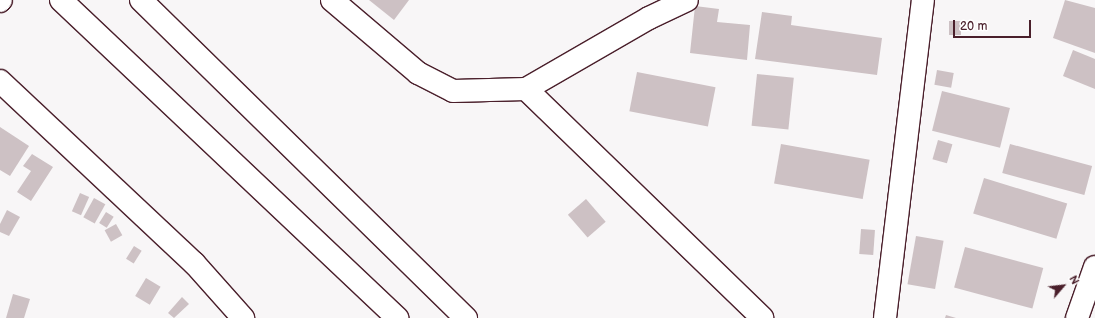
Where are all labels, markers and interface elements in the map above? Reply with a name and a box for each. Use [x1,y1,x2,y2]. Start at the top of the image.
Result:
scale bar [955,12,1033,38]
text: 20 m [960,19,987,34]
north arrow [1043,266,1083,306]
text: N [1066,273,1082,287]

